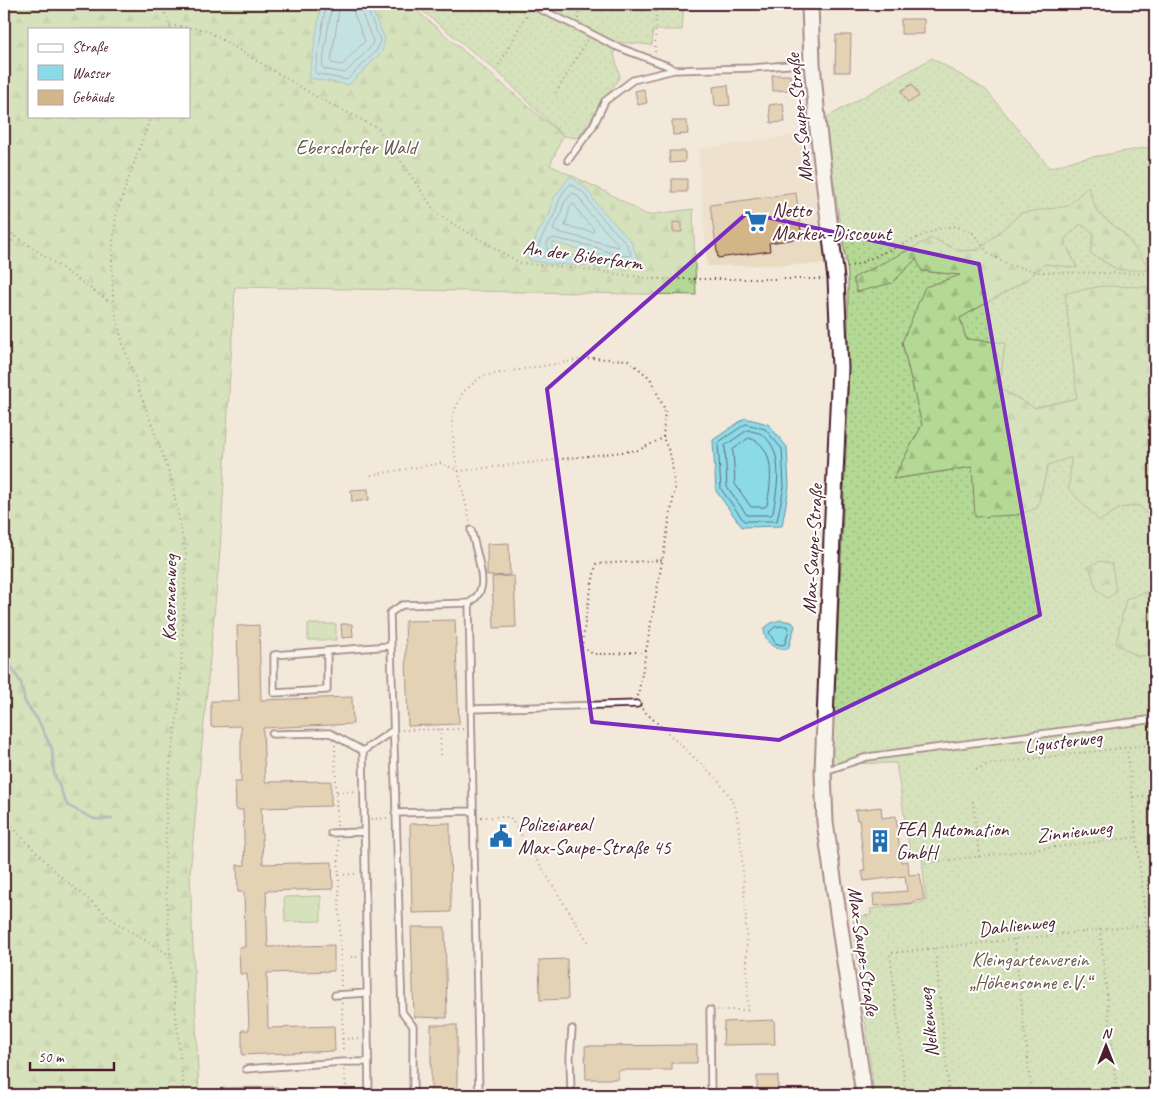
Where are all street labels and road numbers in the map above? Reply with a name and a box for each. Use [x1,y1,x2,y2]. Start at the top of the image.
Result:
street label: Max-Saupe-Straße [780,51,819,184]
street label: An der Biberfarm [521,235,646,277]
street label: Max-Saupe-Straße [797,482,828,615]
street label: Kasernenweg [156,552,183,642]
street label: Ligusterweg [1023,724,1105,759]
street label: Zinnienweg [1035,814,1115,848]
street label: Max-Saupe-Straße [842,885,885,1019]
street label: Dahlienweg [977,909,1057,942]
street label: Nelkenweg [912,985,945,1059]

